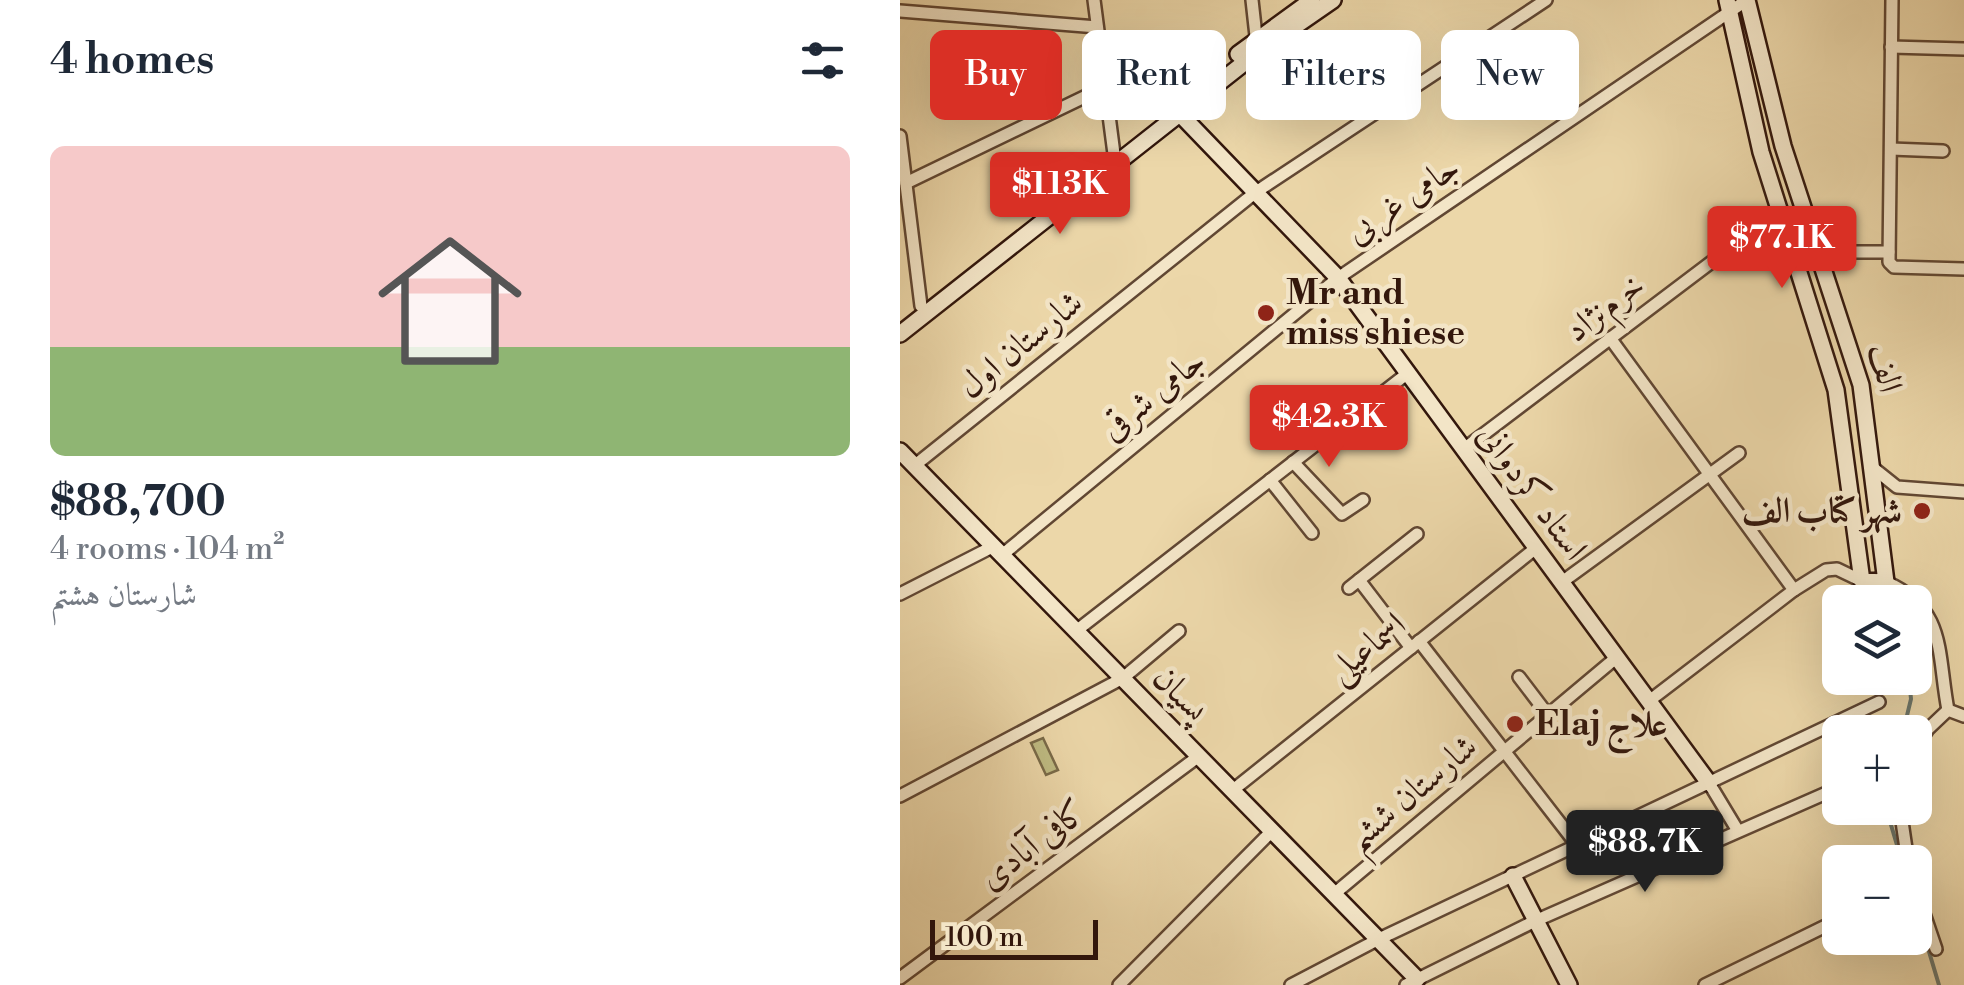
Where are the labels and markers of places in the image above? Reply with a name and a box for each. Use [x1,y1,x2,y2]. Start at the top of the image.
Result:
pin: $113K [990,152,1130,237]
pin: $77.1K [1701,206,1863,291]
place label: Mr and miss shiese [1286,272,1465,355]
marker: Mr and miss shiese [1255,302,1277,324]
pin: $42.3K [1248,385,1410,470]
place label: شهر کتاب الف [1741,490,1902,534]
marker: شهر کتاب الف [1911,500,1933,522]
place label: Elaj علاج [1535,703,1668,755]
marker: Elaj علاج [1504,713,1526,735]
pin: $88.7K [1564,810,1726,895]

